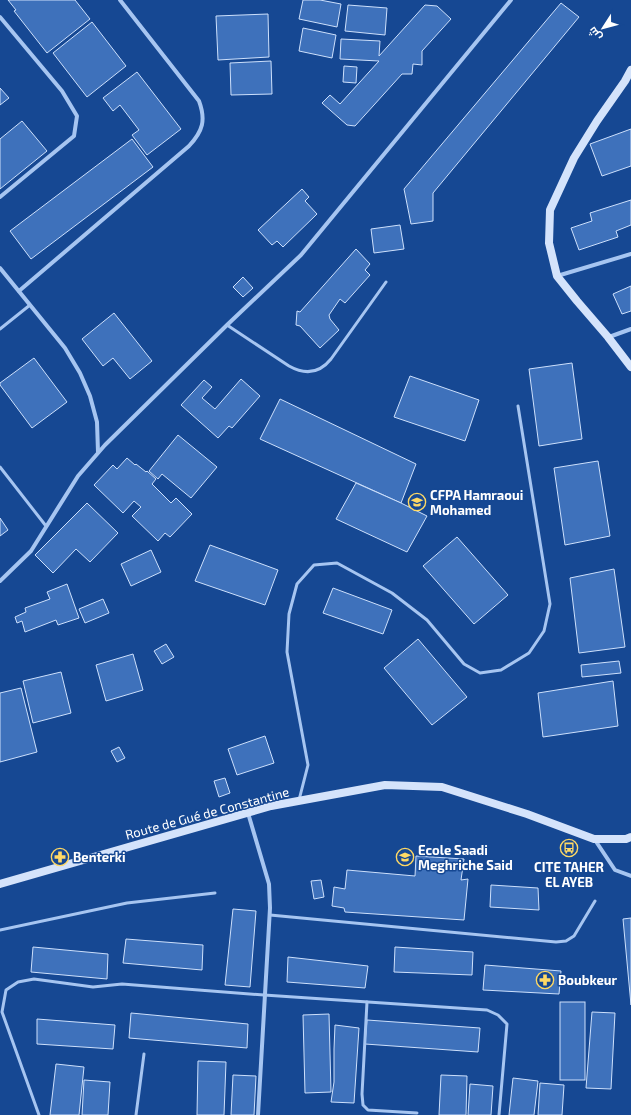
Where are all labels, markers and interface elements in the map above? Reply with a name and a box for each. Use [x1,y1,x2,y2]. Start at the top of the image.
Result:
north arrow [583,8,623,48]
text: ش [585,24,605,44]
place label: CFPA Hamraoui Mohamed [430,487,523,518]
school or university icon: CFPA Hamraoui Mohamed [407,492,427,512]
street label: Route de Gué de Constantine [123,783,291,843]
bus stop icon: CITE TAHER EL AYEB [559,838,579,858]
place label: Ecole Saadi Meghriche Said [418,842,513,873]
pharmacy icon: Benterki [50,847,70,867]
school or university icon: Ecole Saadi Meghriche Said [395,847,415,867]
place label: Benterki [73,849,126,865]
place label: CITE TAHER EL AYEB [534,859,604,890]
pharmacy icon: Boubkeur [535,970,555,990]
place label: Boubkeur [558,972,617,988]

